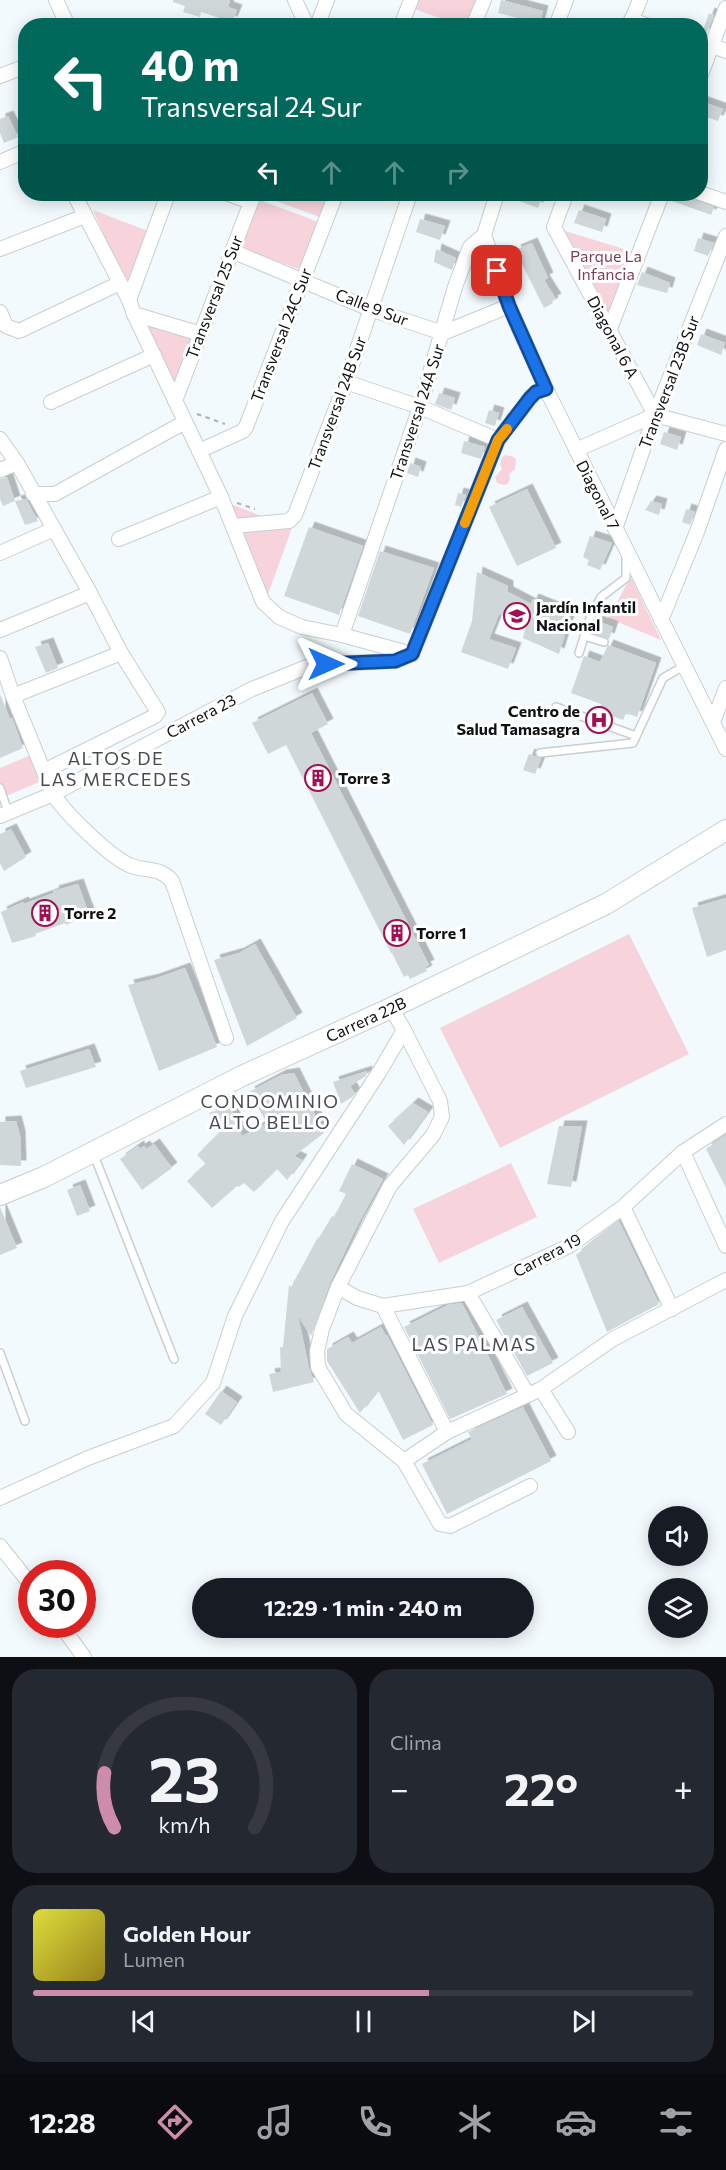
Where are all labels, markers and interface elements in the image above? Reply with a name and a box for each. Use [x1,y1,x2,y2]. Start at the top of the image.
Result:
text: 40 m [141,38,239,90]
icon: left [42,42,120,120]
text: Transversal 24 Sur [141,90,362,123]
icon: left [252,156,285,189]
icon: ahead [315,156,348,189]
icon: ahead [378,156,411,189]
icon: right [441,156,474,189]
street label: Transversal 25 Sur [181,232,246,361]
pin [471,245,522,296]
park label: Parque La Infancia [570,246,642,283]
icon: arrive [480,254,513,287]
street label: Transversal 24C Sur [246,265,315,405]
street label: Calle 9 Sur [333,284,412,329]
street label: Diagonal 6 A [584,292,643,381]
street label: Transversal 23B Sur [634,312,703,451]
street label: Transversal 24B Sur [303,333,370,473]
street label: Transversal 24A Sur [386,341,448,482]
street label: Diagonal 7 [573,457,624,533]
place label: Jardín Infantil Nacional [536,597,636,634]
school or university icon: Jardín Infantil Nacional [502,601,532,631]
position arrow [294,632,358,696]
street label: Carrera 23 [163,689,239,742]
place label: Centro de Salud Tamasagra [456,701,580,738]
hospital icon: Centro de Salud Tamasagra [584,705,614,735]
district label: ALTOS DE LAS MERCEDES [40,747,192,790]
building icon: Torre 3 [303,763,333,793]
place label: Torre 3 [338,768,391,787]
building icon: Torre 2 [30,898,60,928]
place label: Torre 2 [64,903,116,922]
building icon: Torre 1 [382,918,412,948]
place label: Torre 1 [416,923,466,942]
street label: Carrera 22B [323,992,409,1046]
district label: CONDOMINIO ALTO BELLO [201,1090,339,1133]
street label: Carrera 19 [509,1229,584,1280]
district label: LAS PALMAS [411,1333,537,1355]
map controls [648,1506,708,1638]
button: sound [648,1506,708,1566]
speed limit sign: 30 [18,1560,96,1638]
button: layers [648,1578,708,1638]
text: 12:29 · 1 min · 240 m [264,1594,462,1621]
text: Clima [390,1730,442,1754]
text: 23 [149,1739,220,1815]
text: 22° [504,1760,578,1815]
text: − [390,1767,409,1808]
text: + [674,1767,693,1808]
text: km/h [158,1811,211,1837]
text: Golden Hour [123,1920,251,1947]
text: Lumen [123,1947,185,1971]
icon: previous [127,2005,160,2038]
icon: pause [347,2005,380,2038]
icon: next [567,2005,600,2038]
icon: directions [154,2101,196,2143]
icon: music [254,2101,296,2143]
icon: phone [354,2101,396,2143]
icon: climate [454,2101,496,2143]
icon: car [555,2101,597,2143]
icon: filters [655,2101,697,2143]
text: 12:28 [29,2106,96,2139]

